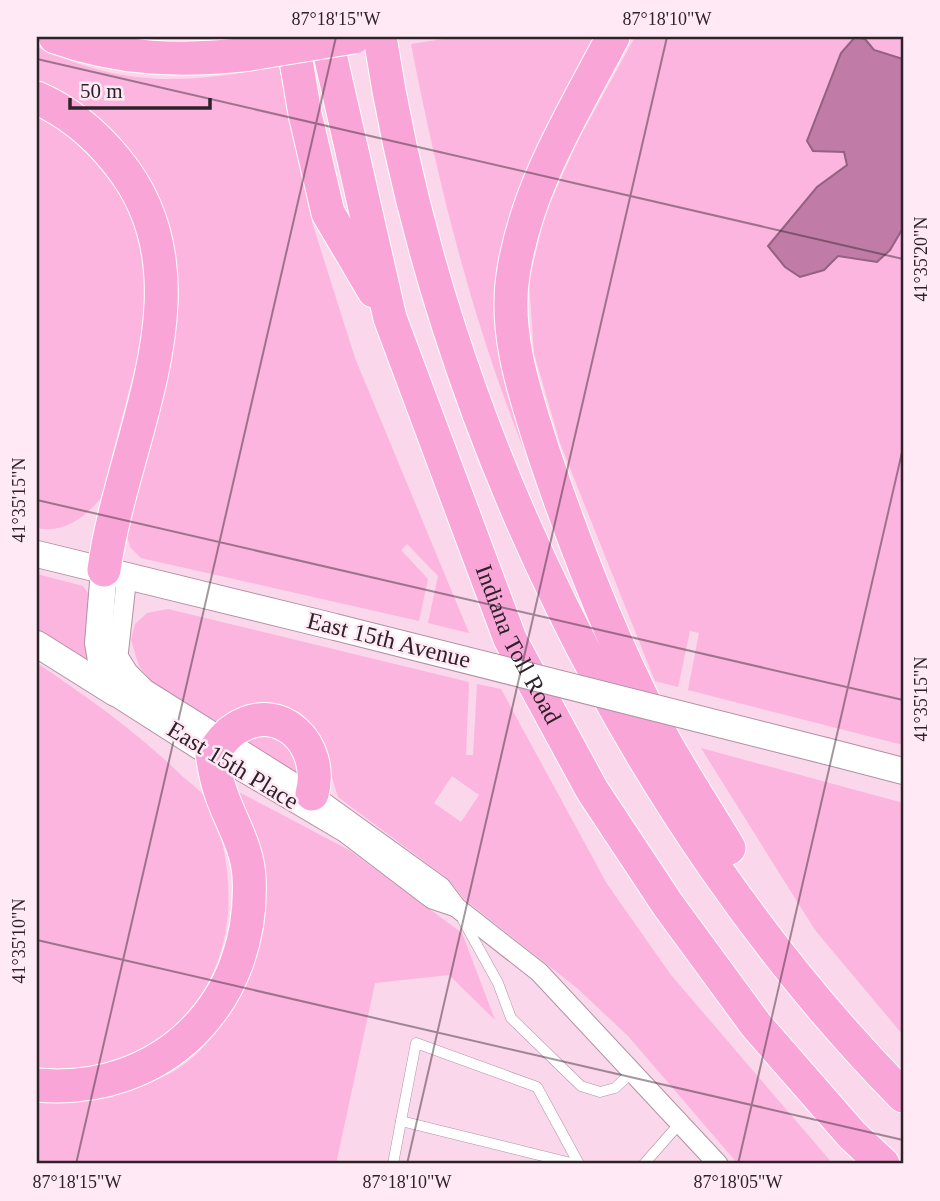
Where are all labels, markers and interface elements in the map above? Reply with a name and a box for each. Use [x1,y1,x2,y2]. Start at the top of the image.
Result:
text: 87°18'15"W [292,9,380,29]
text: 87°18'10"W [623,9,711,29]
scale bar [70,66,210,110]
text: 50 m [80,79,123,103]
text: 41°35'20"N [911,217,931,301]
text: 41°35'15"N [9,458,29,542]
street label: Indiana Toll Road [470,561,566,728]
street label: East 15th Avenue [305,607,473,673]
text: 41°35'15"N [911,657,931,741]
street label: East 15th Place [163,716,303,814]
text: 41°35'10"N [9,899,29,983]
text: 87°18'15"W [33,1172,121,1192]
text: 87°18'10"W [363,1172,451,1192]
text: 87°18'05"W [694,1172,782,1192]

